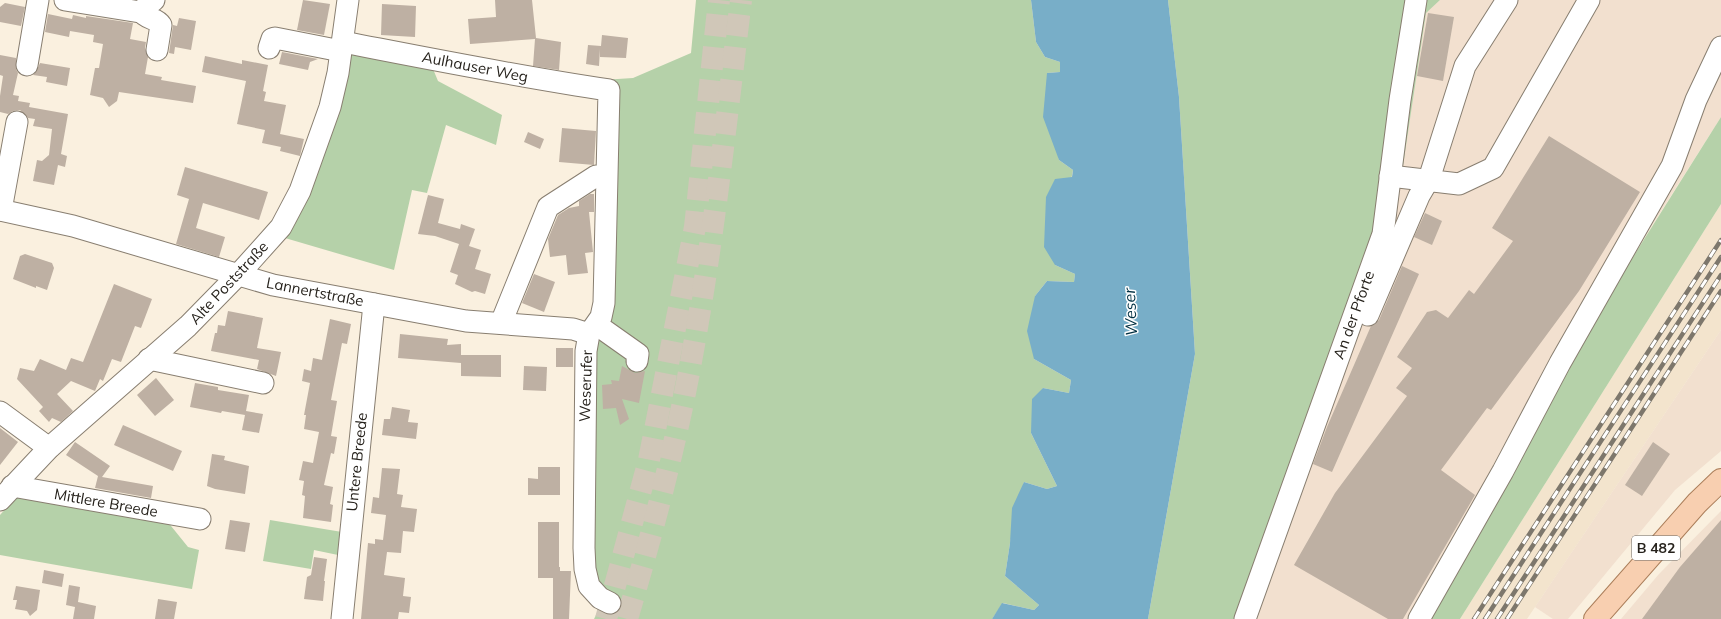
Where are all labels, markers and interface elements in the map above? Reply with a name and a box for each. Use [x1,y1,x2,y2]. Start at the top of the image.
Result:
street label: Aulhauser Weg [420,47,530,86]
street label: Alte Poststraße [185,237,272,328]
street label: An der Pforte [1329,268,1378,362]
street label: Lannertstraße [265,273,365,310]
water label: Weser [1119,286,1141,336]
street label: Weserufer [575,349,596,422]
street label: Untere Breede [342,411,371,512]
street label: Mittlere Breede [53,484,159,521]
road number: B 482 [1632,536,1680,560]

